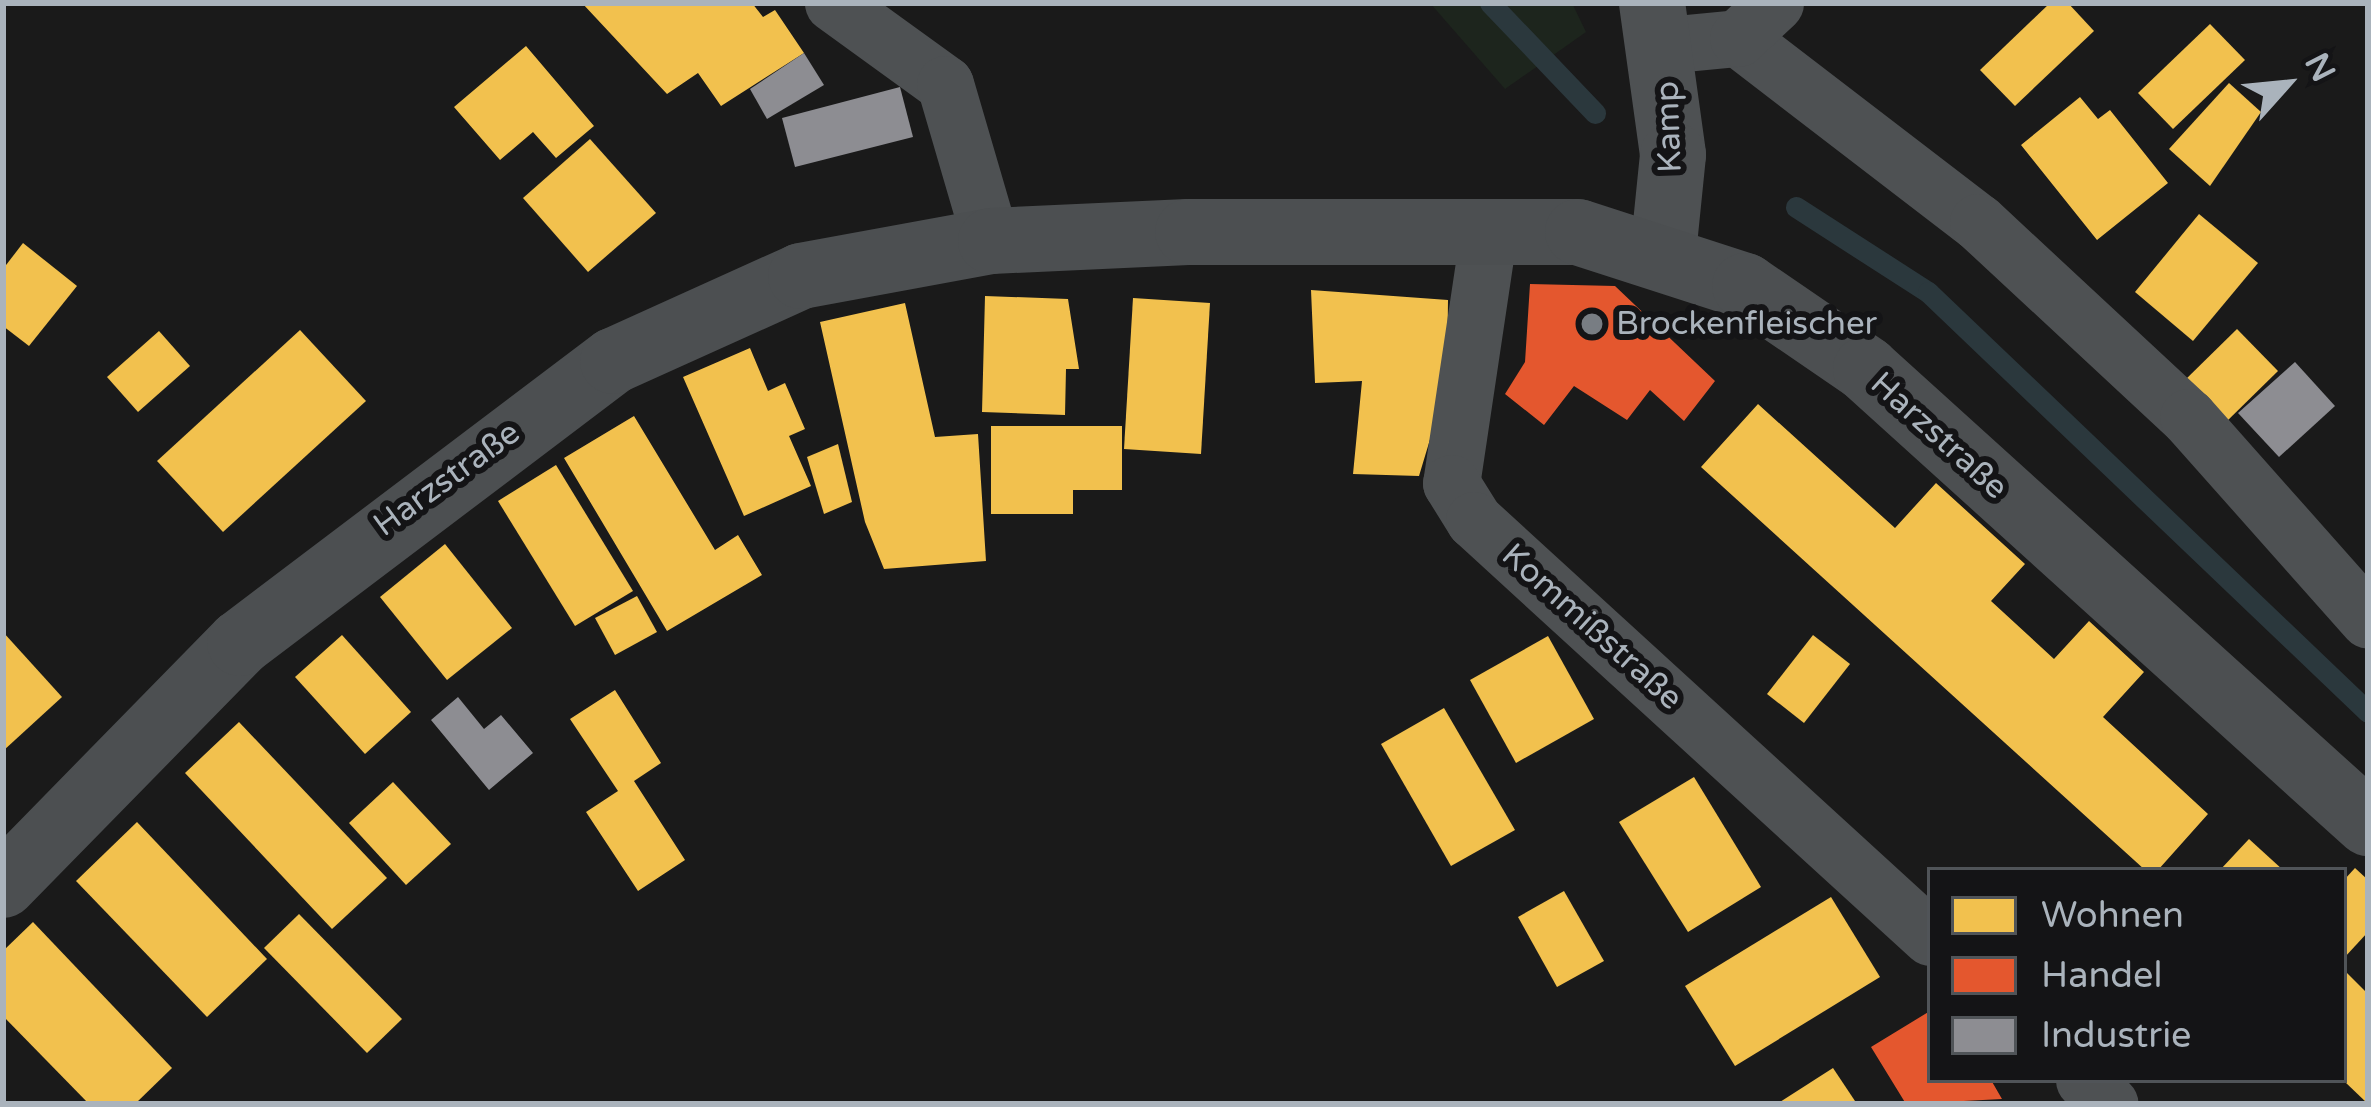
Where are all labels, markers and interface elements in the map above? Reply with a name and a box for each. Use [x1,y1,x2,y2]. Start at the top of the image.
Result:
north arrow [2227,24,2347,144]
text: N [2296,47,2343,88]
street label: Kamp [1648,80,1690,174]
place label: Brockenfleischer [1616,304,1877,344]
marker: Brockenfleischer [1579,311,1605,337]
street label: Harzstraße [1862,364,2016,508]
street label: Harzstraße [366,413,528,545]
street label: Kommißstraße [1494,536,1690,718]
legend [1927,867,2347,1083]
text: Wohnen [2041,894,2184,937]
text: Handel [2041,954,2162,997]
text: Industrie [2041,1014,2191,1057]

